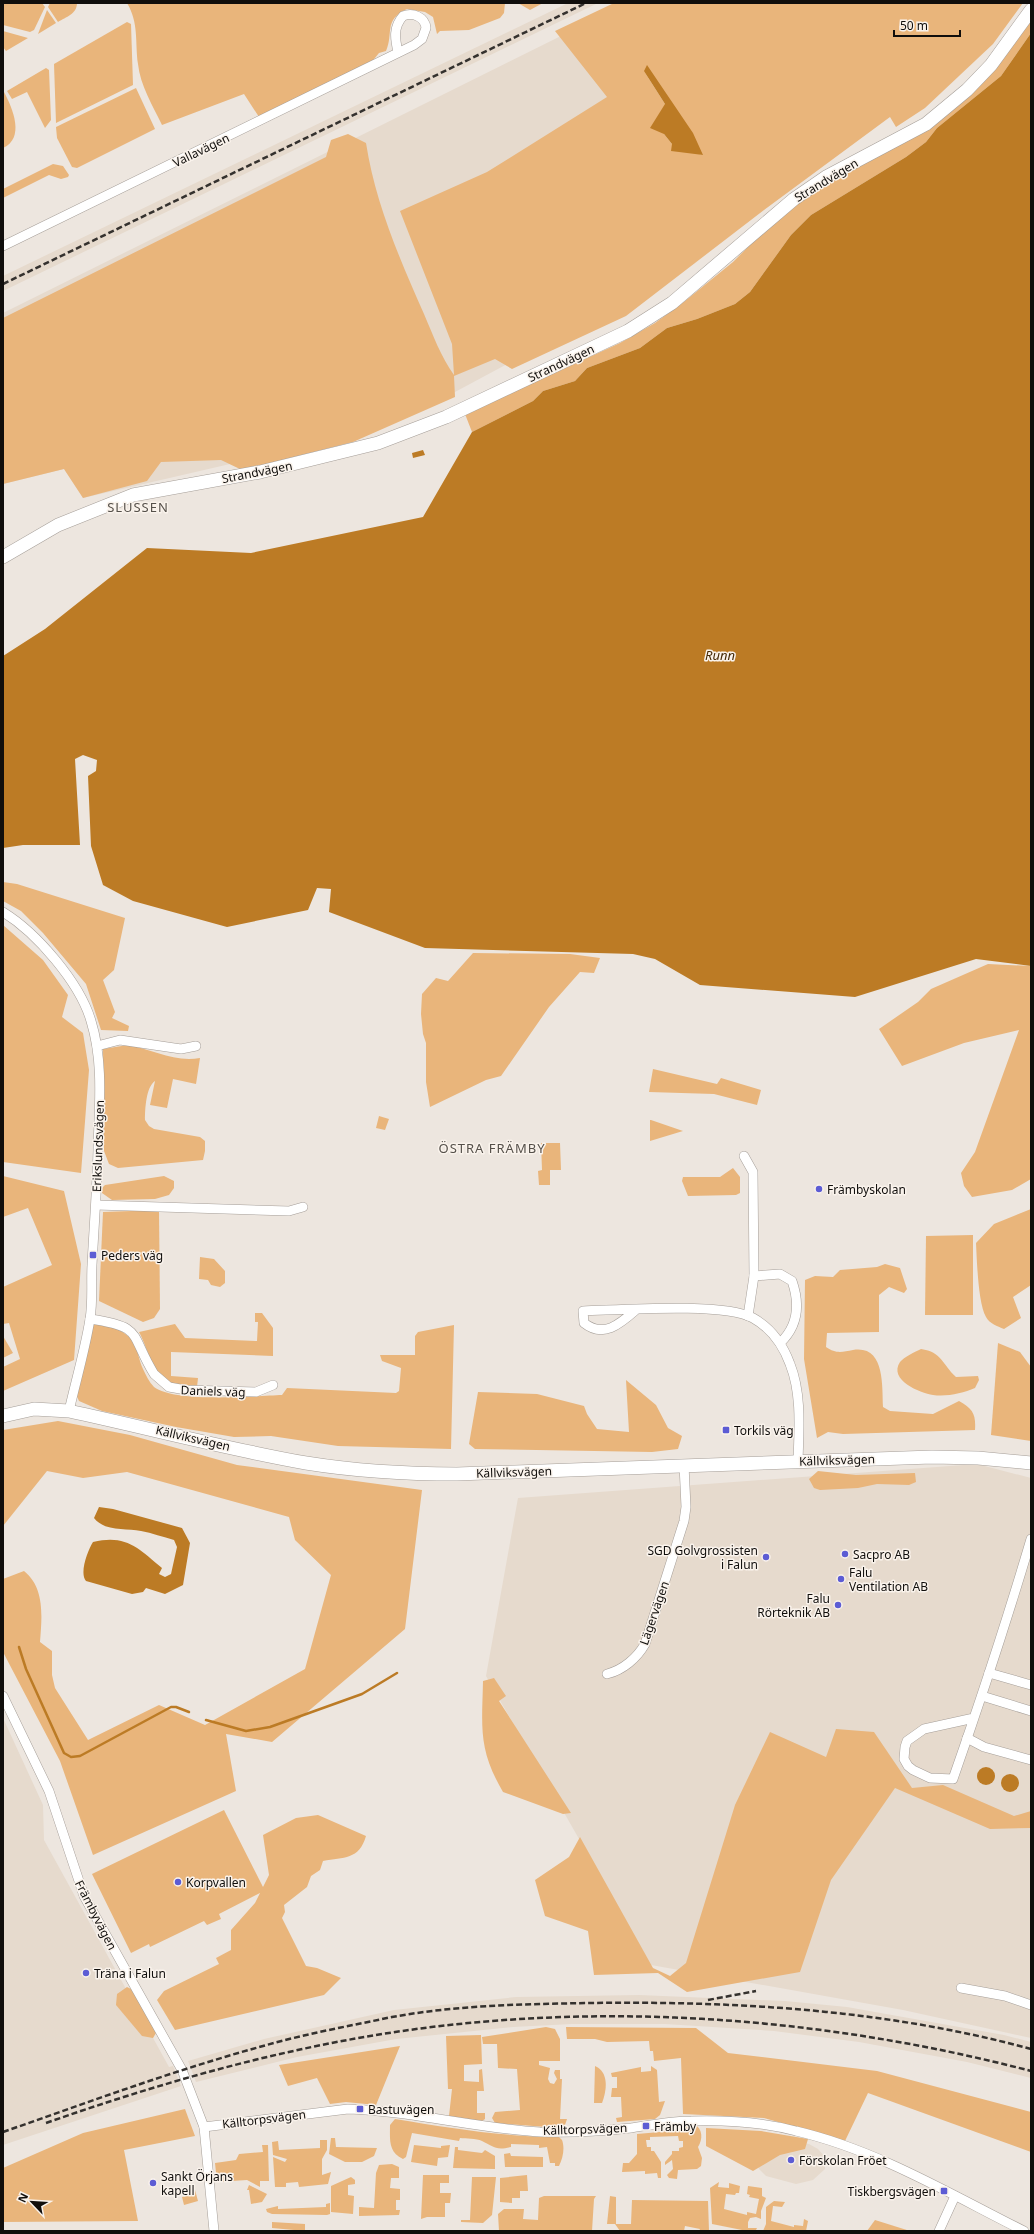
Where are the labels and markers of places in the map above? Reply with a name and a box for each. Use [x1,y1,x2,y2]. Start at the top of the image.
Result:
place label: Främbyskolan [827,1181,906,1198]
marker: Främbyskolan [814,1184,824,1194]
place label: Peders väg [101,1247,163,1264]
marker: Peders väg [88,1250,98,1260]
place label: Torkils väg [734,1422,794,1439]
marker: Torkils väg [721,1425,731,1435]
place label: SGD Golvgrossisten i Falun [647,1542,758,1573]
place label: Sacpro AB [853,1546,910,1563]
marker: Sacpro AB [840,1549,850,1559]
marker: SGD Golvgrossisten i Falun [761,1552,771,1562]
place label: Falu Ventilation AB [849,1564,928,1595]
marker: Falu Ventilation AB [836,1574,846,1584]
place label: Falu Rörteknik AB [757,1590,830,1621]
marker: Falu Rörteknik AB [833,1600,843,1610]
place label: Korpvallen [186,1874,246,1891]
marker: Korpvallen [173,1877,183,1887]
place label: Träna i Falun [94,1965,166,1982]
marker: Träna i Falun [81,1968,91,1978]
place label: Bastuvägen [368,2101,434,2118]
marker: Bastuvägen [355,2104,365,2114]
place label: Främby [654,2118,697,2135]
marker: Främby [641,2121,651,2131]
place label: Förskolan Fröet [799,2152,887,2169]
marker: Förskolan Fröet [786,2155,796,2165]
place label: Sankt Örjans kapell [161,2168,233,2199]
marker: Sankt Örjans kapell [148,2178,158,2188]
place label: Tiskbergsvägen [848,2183,936,2200]
marker: Tiskbergsvägen [939,2186,949,2196]

